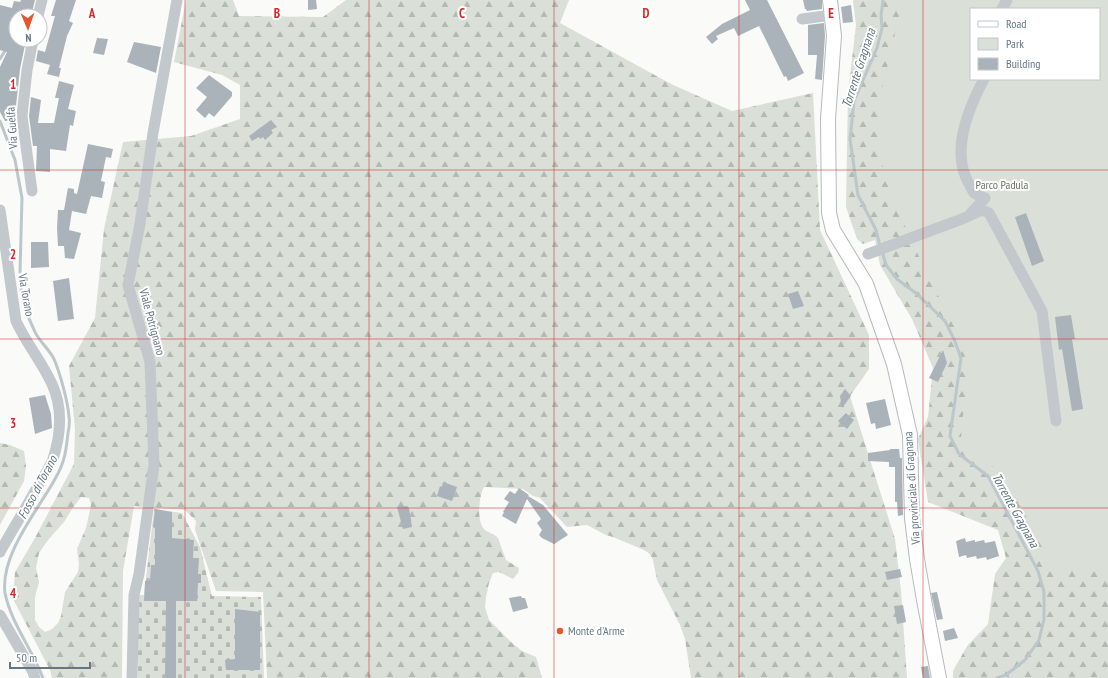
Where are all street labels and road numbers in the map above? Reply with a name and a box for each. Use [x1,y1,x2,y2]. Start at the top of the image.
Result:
street label: Via Guelfa [3,106,21,151]
street label: Via Torano [15,271,38,317]
street label: Viale Potrignano [136,286,169,357]
street label: Via provinciale di Gragnana [900,431,923,546]

